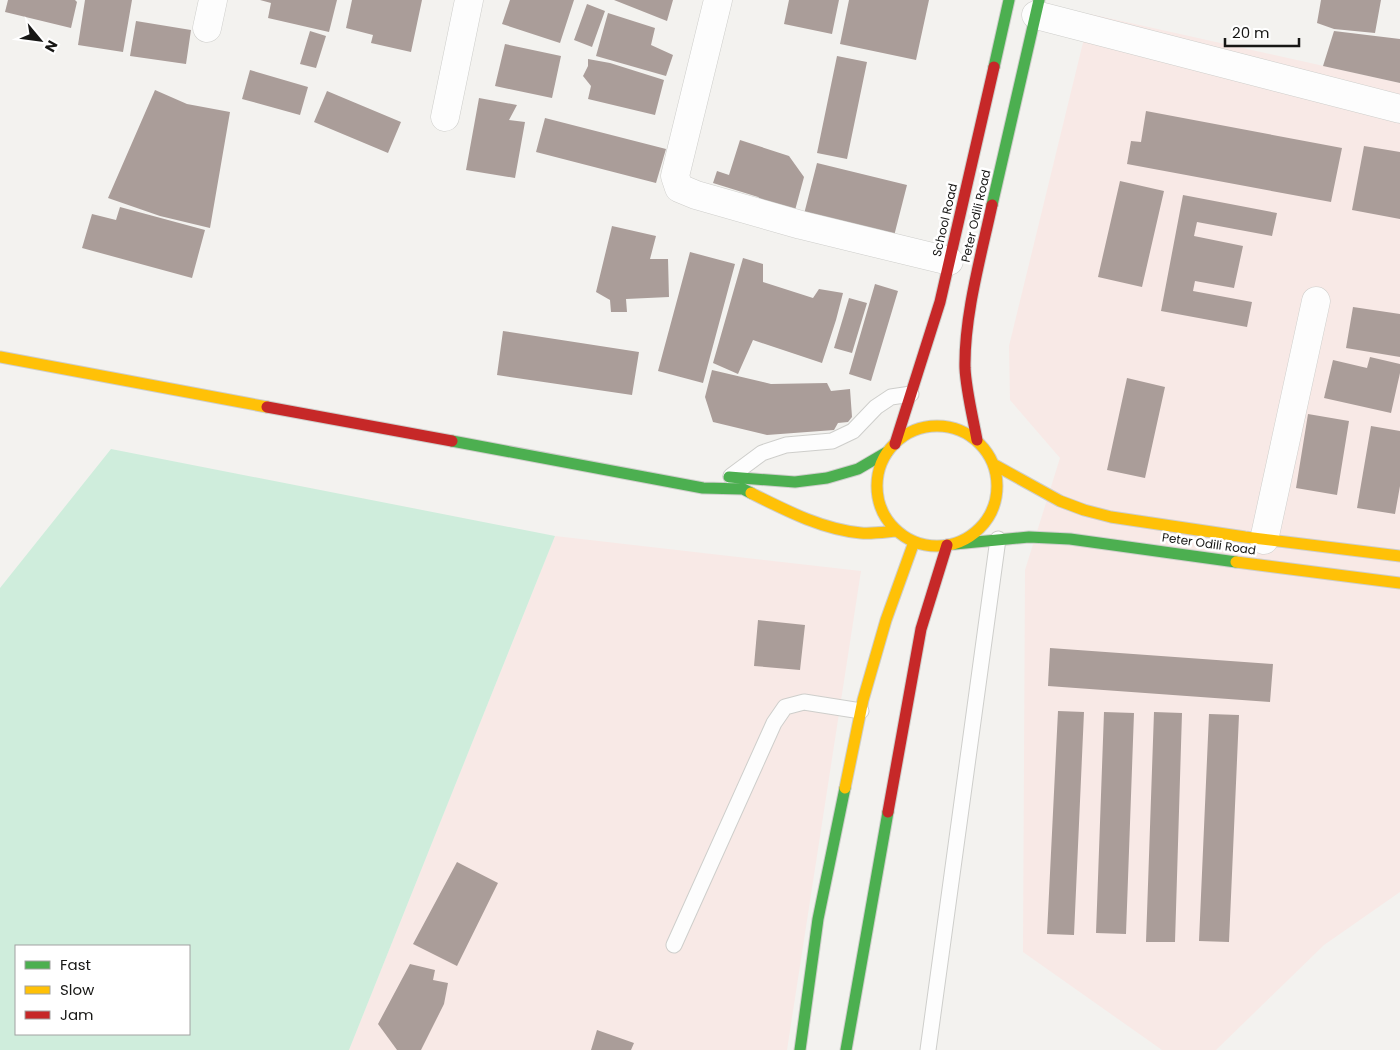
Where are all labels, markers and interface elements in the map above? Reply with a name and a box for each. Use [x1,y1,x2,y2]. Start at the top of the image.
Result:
north arrow [15,15,65,65]
scale bar [1225,15,1299,47]
text: 20 m [1232,22,1270,43]
text: N [40,37,63,56]
street label: Peter Odili Road [957,168,994,264]
street label: School Road [928,182,961,258]
street label: Peter Odili Road [1161,528,1257,559]
legend [15,945,190,1035]
text: Fast [60,954,91,975]
text: Slow [60,979,95,1000]
text: Jam [60,1004,94,1025]

